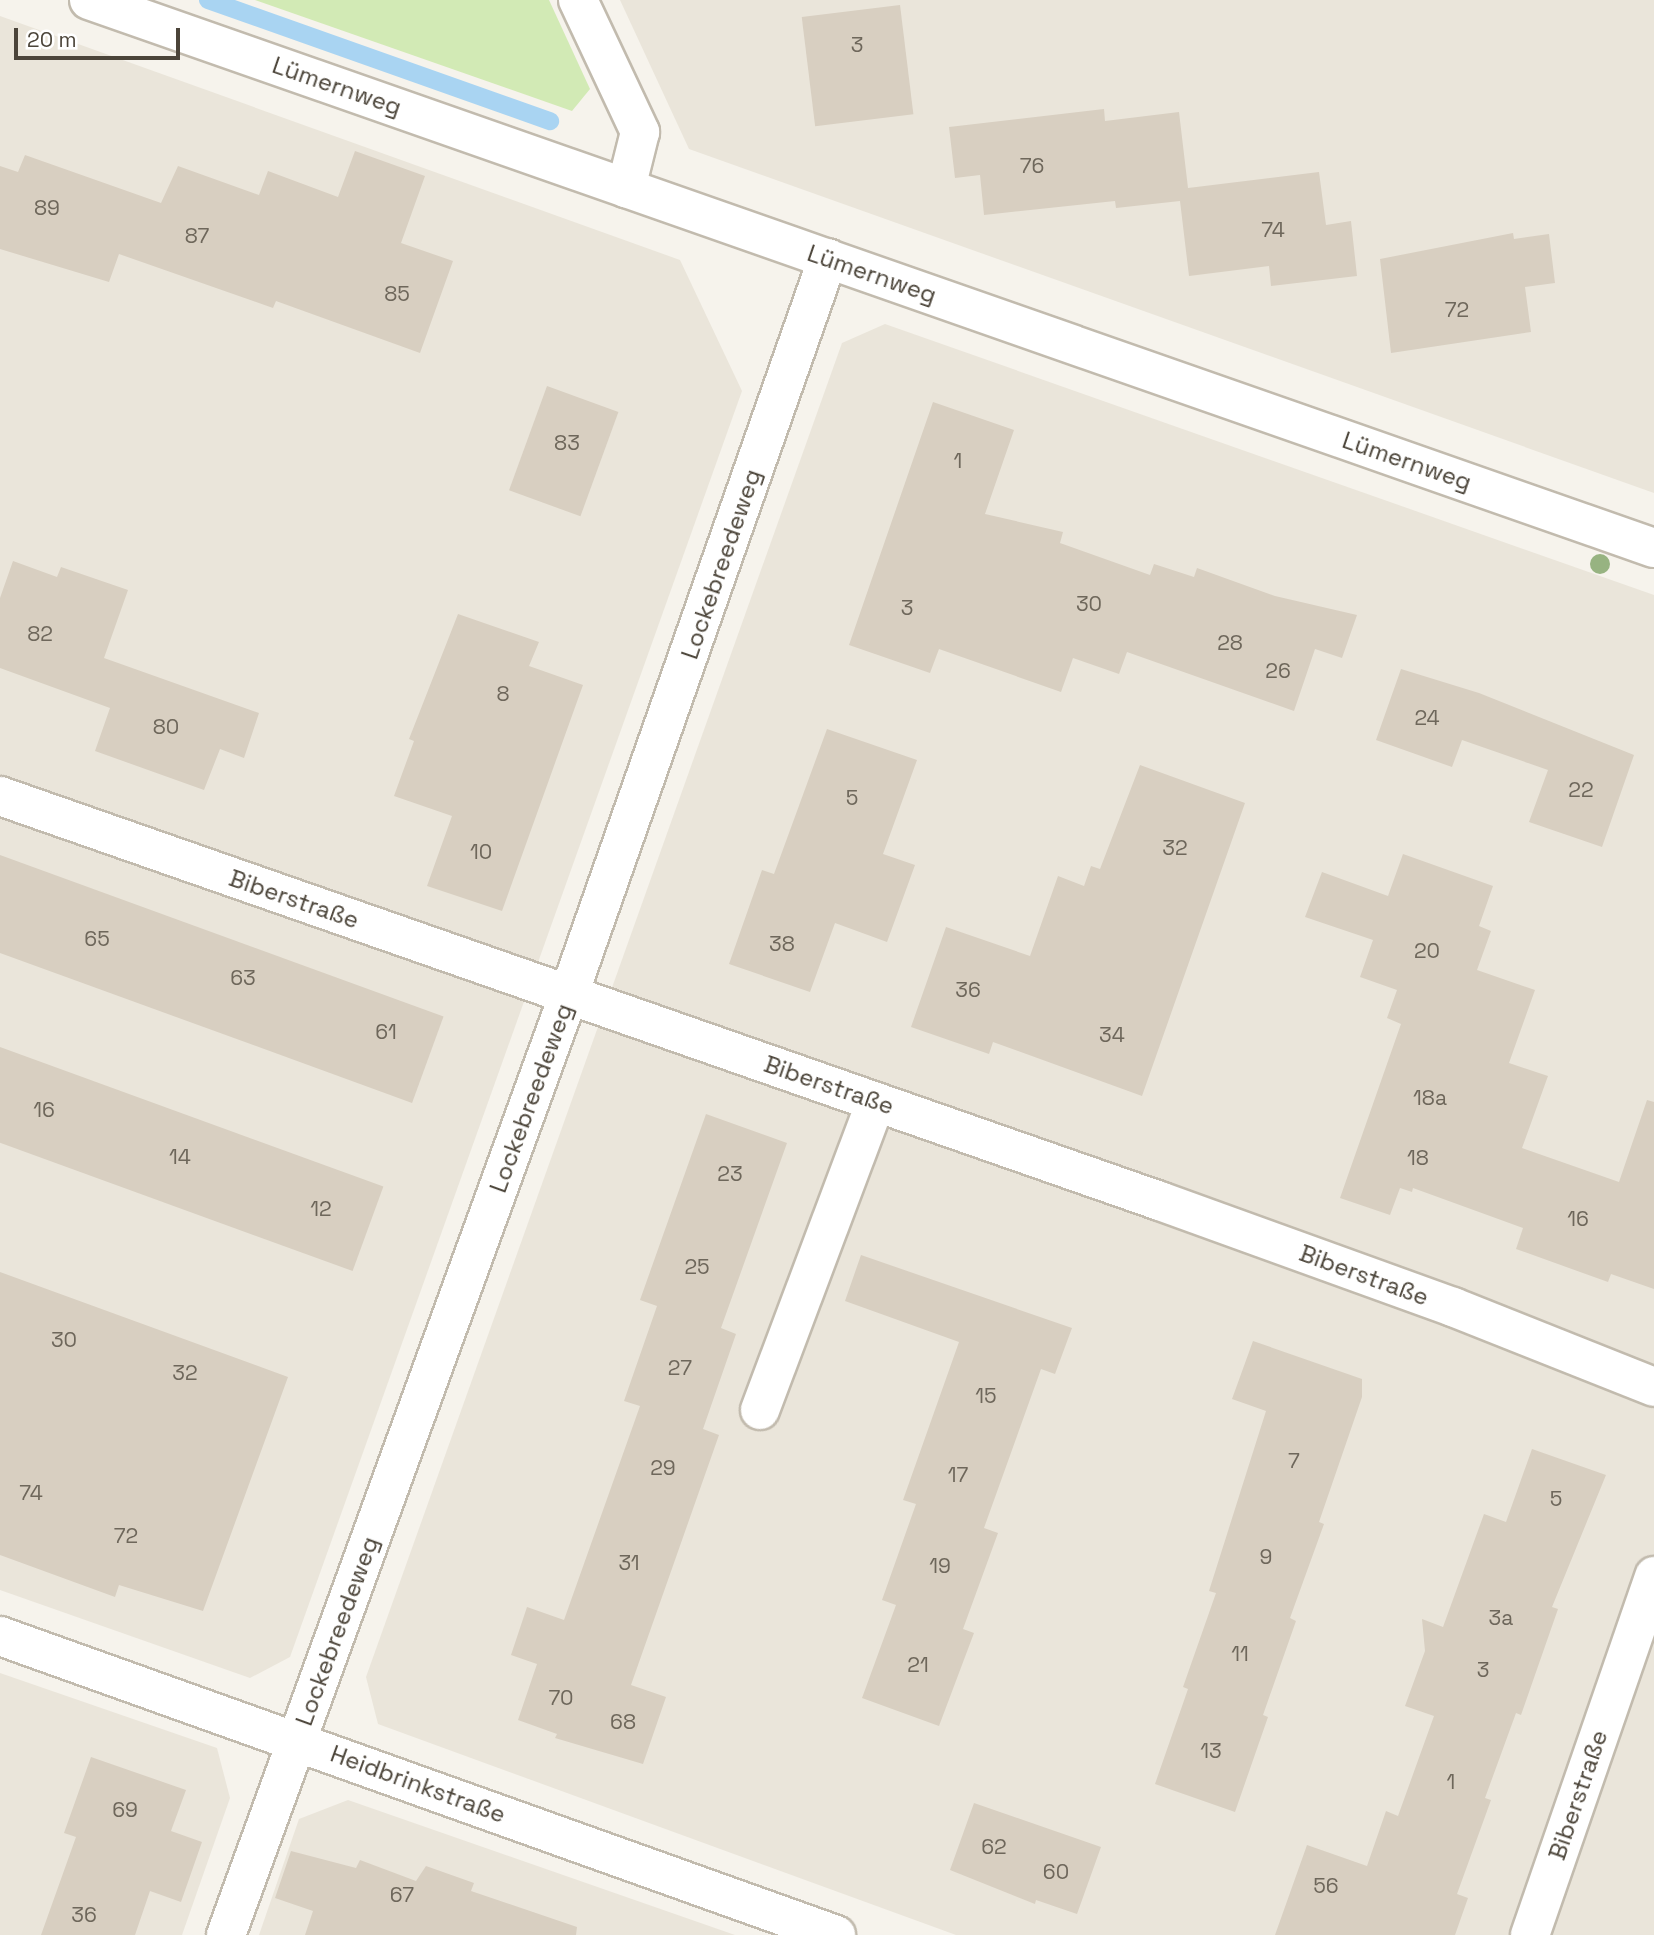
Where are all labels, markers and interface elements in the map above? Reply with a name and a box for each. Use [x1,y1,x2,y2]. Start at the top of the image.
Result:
scale bar [18,14,184,58]
text: 20 m [27,26,77,53]
house number: 3 [851,32,863,58]
street label: Lümernweg [269,50,405,122]
house number: 76 [1020,153,1044,179]
house number: 89 [34,195,60,221]
house number: 74 [1261,217,1285,243]
house number: 87 [185,223,209,249]
street label: Lümernweg [804,238,940,310]
house number: 85 [384,281,410,307]
house number: 72 [1445,297,1469,323]
street label: Lümernweg [1339,425,1475,497]
house number: 83 [554,430,580,456]
house number: 1 [954,448,962,474]
street label: Lockebreedeweg [675,465,767,663]
house number: 30 [1076,591,1102,617]
house number: 3 [901,595,913,621]
house number: 82 [27,621,53,647]
house number: 28 [1217,630,1243,656]
house number: 26 [1265,658,1291,684]
house number: 8 [496,681,510,707]
house number: 24 [1414,705,1440,731]
house number: 80 [153,714,179,740]
house number: 22 [1568,777,1594,803]
house number: 5 [846,785,858,811]
house number: 32 [1162,835,1188,861]
house number: 10 [470,839,492,865]
street label: Biberstraße [225,863,363,935]
house number: 65 [84,926,110,952]
house number: 38 [769,931,795,957]
house number: 20 [1414,938,1440,964]
house number: 63 [230,965,256,991]
house number: 36 [955,977,981,1003]
street label: Lockebreedeweg [483,999,579,1197]
house number: 61 [375,1019,397,1045]
house number: 34 [1099,1022,1125,1048]
street label: Biberstraße [760,1049,898,1121]
house number: 18a [1413,1085,1447,1111]
house number: 16 [33,1097,55,1123]
house number: 14 [169,1144,191,1170]
house number: 18 [1407,1145,1429,1171]
house number: 23 [717,1161,743,1187]
house number: 12 [310,1196,332,1222]
house number: 16 [1567,1206,1589,1232]
street label: Biberstraße [1295,1238,1433,1312]
house number: 25 [684,1254,710,1280]
house number: 30 [51,1327,77,1353]
house number: 27 [668,1355,692,1381]
house number: 32 [172,1360,198,1386]
house number: 15 [975,1383,997,1409]
house number: 7 [1288,1448,1300,1474]
house number: 29 [650,1455,676,1481]
house number: 17 [948,1462,968,1488]
house number: 74 [19,1480,43,1506]
house number: 5 [1550,1486,1562,1512]
house number: 72 [114,1523,138,1549]
street label: Lockebreedeweg [289,1532,385,1730]
house number: 9 [1260,1544,1272,1570]
house number: 31 [618,1550,640,1576]
house number: 19 [929,1553,951,1579]
house number: 3a [1489,1605,1513,1631]
house number: 11 [1231,1641,1249,1667]
house number: 21 [907,1652,929,1678]
house number: 3 [1477,1657,1489,1683]
house number: 70 [548,1685,574,1711]
house number: 68 [610,1709,636,1735]
street label: Biberstraße [1542,1726,1614,1864]
house number: 13 [1200,1738,1222,1764]
street label: Heidbrinkstraße [327,1739,509,1829]
house number: 1 [1447,1769,1455,1795]
house number: 69 [112,1797,138,1823]
house number: 62 [981,1834,1007,1860]
house number: 60 [1043,1859,1069,1885]
house number: 56 [1313,1873,1339,1899]
house number: 67 [390,1882,414,1908]
house number: 36 [71,1902,97,1928]

